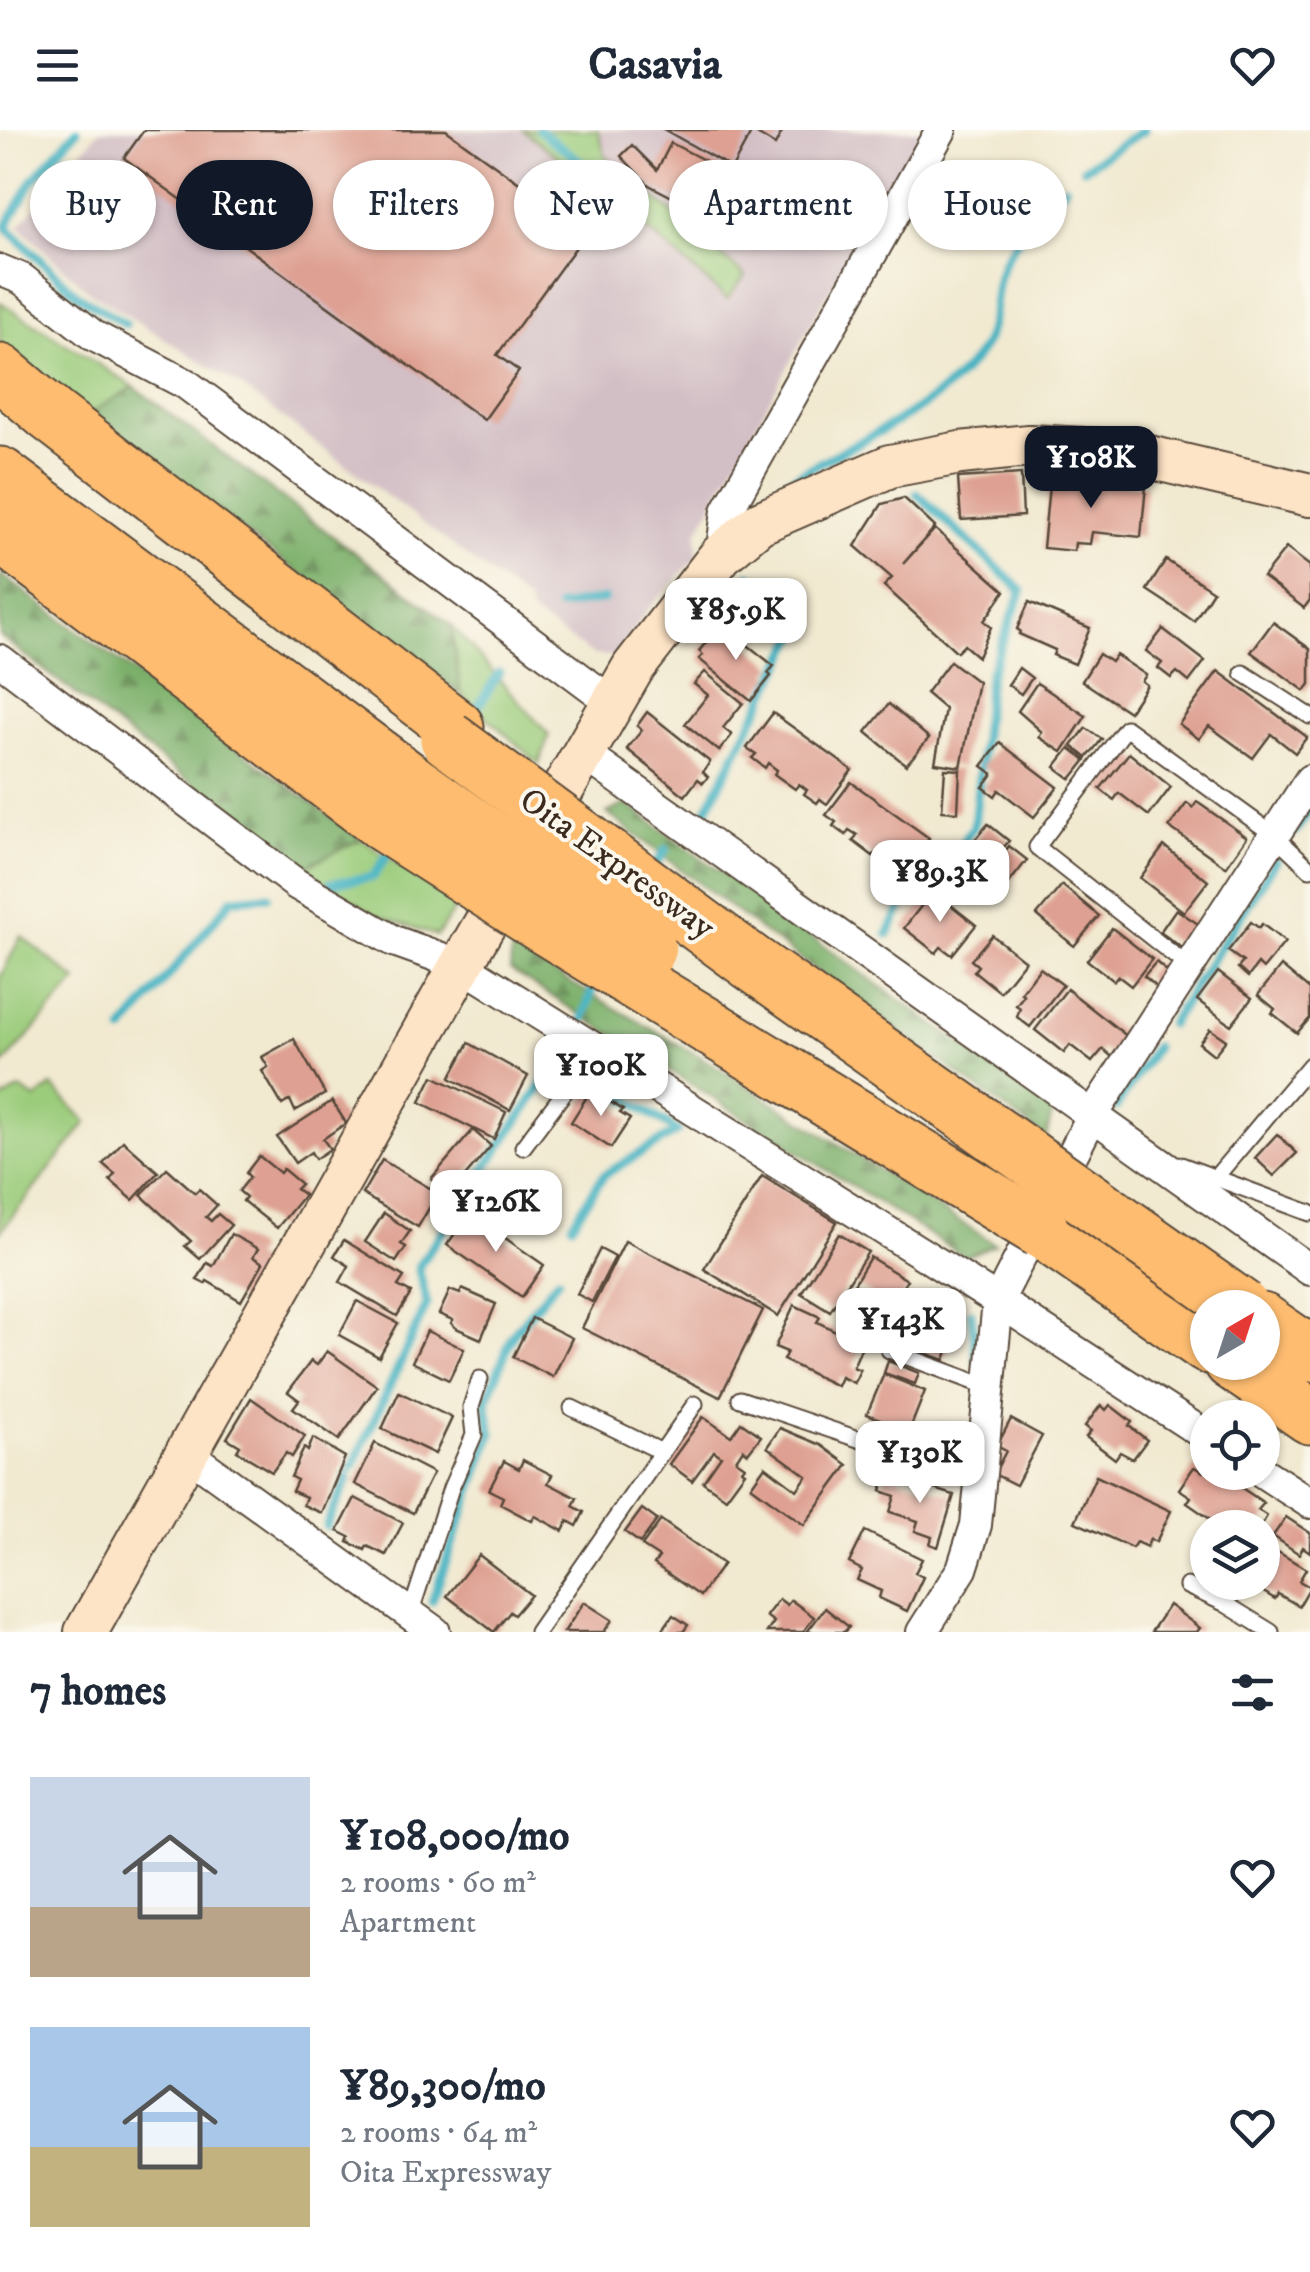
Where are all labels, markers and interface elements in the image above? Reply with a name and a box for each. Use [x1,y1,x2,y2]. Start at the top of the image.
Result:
text: Casavia [588,37,722,93]
icon: menu [30,38,85,93]
icon: heart [1225,38,1280,93]
chip: Buy [30,160,156,250]
chip: Rent [176,160,313,250]
chip: Filters [333,160,494,250]
chip: New [514,160,649,250]
chip: Apartment [669,160,888,250]
chip: House [908,160,1067,250]
pin: ¥108K [1021,426,1161,511]
text: ¥108K [1047,438,1135,478]
pin: ¥85.9K [655,578,817,663]
text: ¥85.9K [687,590,785,630]
street label: Oita Expressway [511,778,724,950]
pin: ¥89.3K [859,840,1021,925]
text: ¥89.3K [892,852,988,892]
pin: ¥100K [531,1034,671,1119]
text: ¥100K [556,1046,646,1086]
pin: ¥126K [426,1170,566,1255]
text: ¥126K [452,1182,540,1222]
pin: ¥143K [831,1288,971,1373]
north arrow [1190,1290,1280,1380]
map controls [1190,1290,1280,1600]
text: ¥143K [858,1300,944,1340]
button: locate [1190,1400,1280,1490]
pin: ¥130K [850,1421,990,1506]
text: ¥130K [878,1433,962,1473]
button: layers [1190,1510,1280,1600]
icon: filters [1225,1665,1280,1720]
text: 7 homes [30,1666,166,1718]
text: ¥108,000/mo [340,1811,569,1863]
icon: home [110,1817,230,1937]
icon: heart [1225,1850,1280,1905]
text: 2 rooms · 60 m² [340,1863,536,1903]
text: Apartment [340,1903,476,1943]
text: ¥89,300/mo [340,2061,546,2113]
icon: home [110,2067,230,2187]
icon: heart [1225,2100,1280,2155]
text: 2 rooms · 64 m² [340,2113,537,2153]
text: Oita Expressway [340,2153,551,2193]

